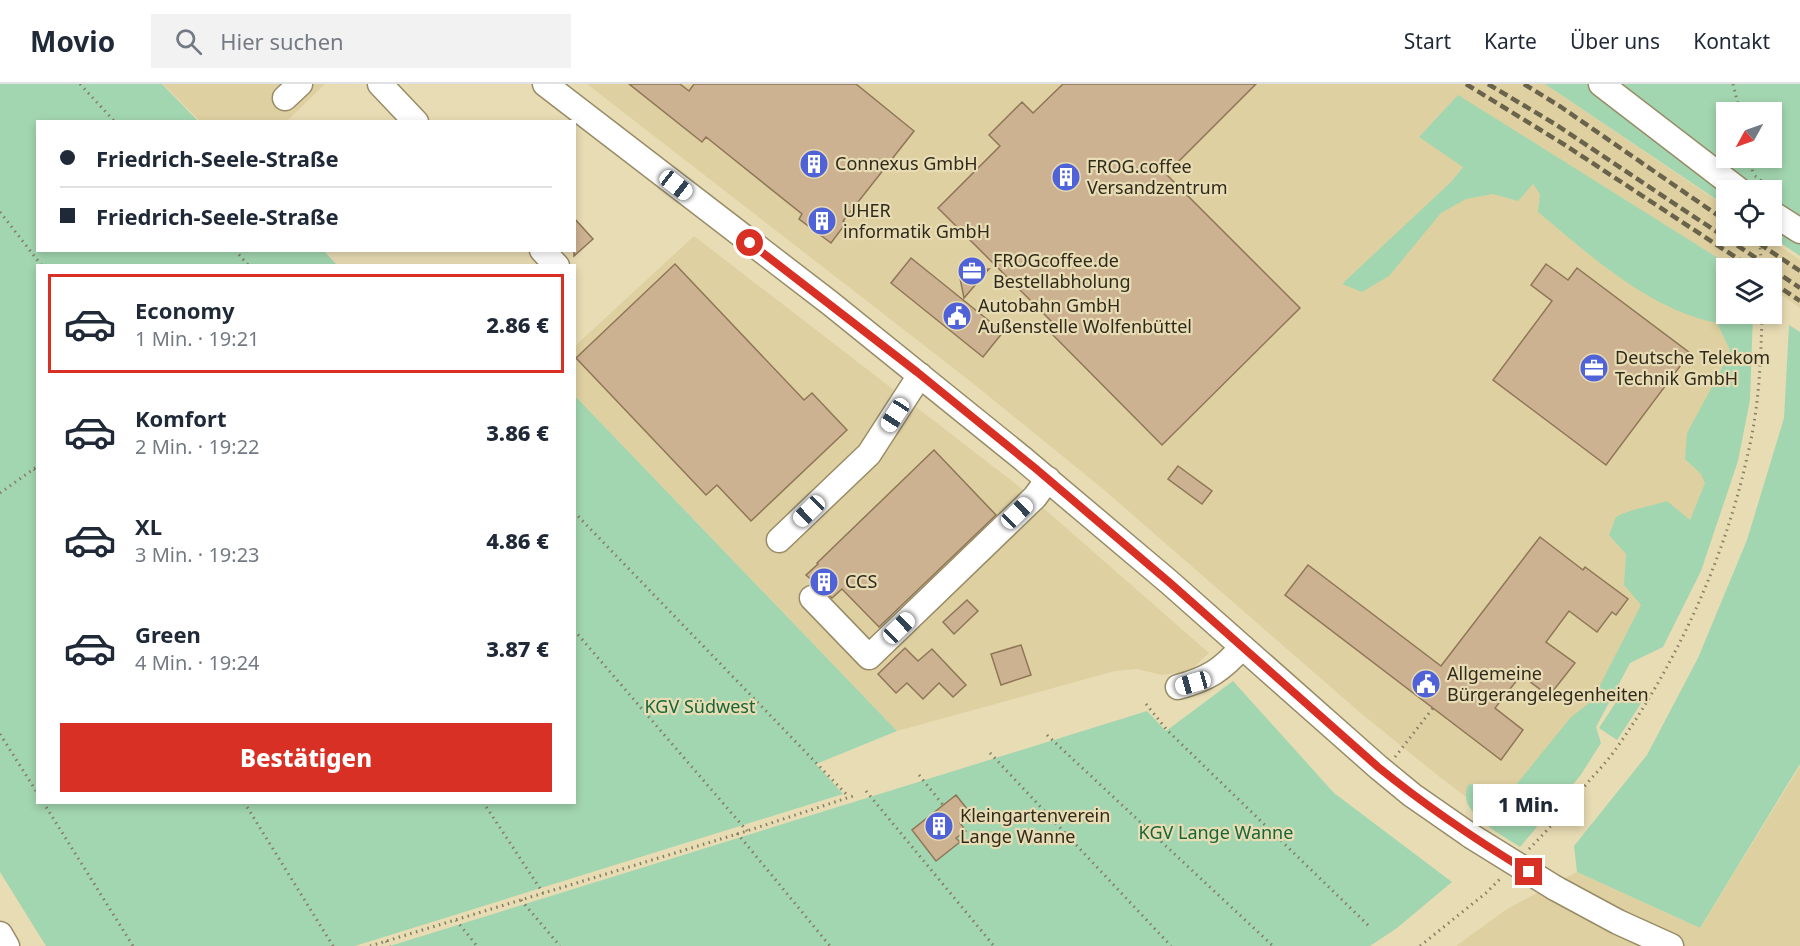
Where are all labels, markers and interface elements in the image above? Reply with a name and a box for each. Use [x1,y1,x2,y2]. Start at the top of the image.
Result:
search box [151,14,571,68]
text: Movio [30,22,115,60]
icon: search [172,25,205,58]
text: Hier suchen [220,26,344,56]
text: Start [1404,27,1451,55]
text: Karte [1484,27,1537,55]
text: Über uns [1570,27,1660,55]
text: Kontakt [1693,27,1770,55]
north arrow [1716,102,1782,168]
map controls [1716,102,1782,324]
text: Friedrich-Seele-Straße [96,143,339,173]
building icon: Connexus GmbH [798,148,830,180]
place label: Connexus GmbH [835,151,978,175]
place label: FROG.coffee Versandzentrum [1087,154,1228,199]
building icon: FROG.coffee Versandzentrum [1050,161,1082,193]
car [656,167,696,203]
button: locate [1716,180,1782,246]
place label: UHER informatik GmbH [843,198,990,243]
text: Friedrich-Seele-Straße [96,201,339,231]
building icon: UHER informatik GmbH [806,205,838,237]
route start [736,229,763,256]
place label: FROGcoffee.de Bestellabholung [993,248,1131,293]
office icon: FROGcoffee.de Bestellabholung [956,255,988,287]
button: layers [1716,258,1782,324]
place label: Autobahn GmbH Außenstelle Wolfenbüttel [978,293,1192,338]
text: Economy [135,295,234,325]
icon: car [63,297,117,351]
public building icon: Autobahn GmbH Außenstelle Wolfenbüttel [941,300,973,332]
text: 2.86 € [486,309,549,339]
text: 1 Min. · 19:21 [135,325,260,352]
place label: Deutsche Telekom Technik GmbH [1615,345,1770,390]
office icon: Deutsche Telekom Technik GmbH [1578,352,1610,384]
car [878,395,912,435]
text: Komfort [135,403,226,433]
icon: car [63,405,117,459]
text: 3.86 € [486,417,549,447]
text: 2 Min. · 19:22 [135,433,260,460]
car [790,492,828,530]
car [998,494,1036,532]
text: XL [135,511,162,541]
icon: car [63,513,117,567]
text: 4.86 € [486,525,549,555]
text: 3 Min. · 19:23 [135,541,260,568]
building icon: CCS [808,566,840,598]
place label: CCS [845,569,877,593]
car [880,609,918,647]
text: Green [135,619,201,649]
icon: car [63,621,117,675]
text: 3.87 € [486,633,549,663]
text: 4 Min. · 19:24 [135,649,260,676]
place label: Allgemeine Bürgerangelegenheiten [1447,661,1649,706]
public building icon: Allgemeine Bürgerangelegenheiten [1410,668,1442,700]
car [1173,669,1213,697]
park label: KGV Südwest [645,694,756,718]
button: Bestätigen [60,723,552,792]
callout: 1 Min. [1474,785,1585,827]
text: 1 Min. [1498,791,1559,818]
place label: Kleingartenverein Lange Wanne [960,803,1110,848]
building icon: Kleingartenverein Lange Wanne [923,810,955,842]
park label: KGV Lange Wanne [1139,820,1293,844]
route end [1515,858,1542,885]

